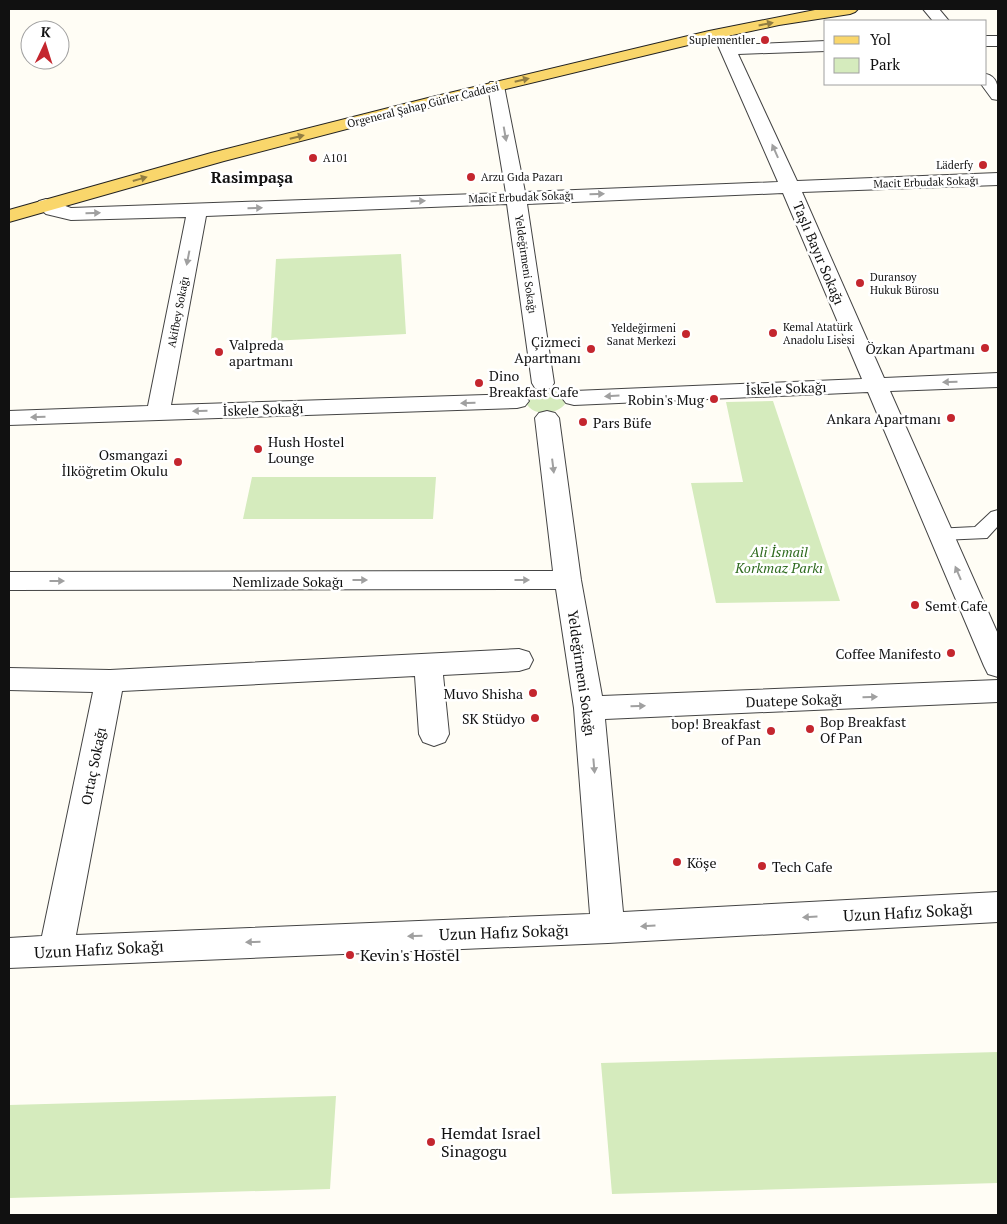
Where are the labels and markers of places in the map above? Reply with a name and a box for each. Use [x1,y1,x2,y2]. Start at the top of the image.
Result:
place label: Suplementler [689,33,756,47]
marker: Suplementler [759,34,771,46]
place label: A101 [323,151,348,165]
marker: A101 [307,152,319,164]
place label: Läderfy [936,158,973,172]
marker: Läderfy [977,159,989,171]
place label: Arzu Gıda Pazarı [481,170,563,184]
marker: Arzu Gıda Pazarı [465,171,477,183]
place label: Duransoy Hukuk Bürosu [870,270,940,297]
marker: Duransoy Hukuk Bürosu [854,277,866,289]
place label: Kemal Atatürk Anadolu Lisesi [783,320,855,347]
place label: Yeldeğirmeni Sanat Merkezi [607,321,676,348]
marker: Kemal Atatürk Anadolu Lisesi [767,327,779,339]
marker: Yeldeğirmeni Sanat Merkezi [680,328,692,340]
place label: Çizmeci Apartmanı [514,332,581,367]
place label: Valpreda apartmanı [229,335,293,370]
place label: Özkan Apartmanı [866,339,975,358]
marker: Özkan Apartmanı [979,342,991,354]
marker: Çizmeci Apartmanı [585,343,597,355]
marker: Valpreda apartmanı [213,346,225,358]
place label: Dino Breakfast Cafe [489,366,579,401]
marker: Dino Breakfast Cafe [473,377,485,389]
place label: Robin's Mug [628,390,705,409]
marker: Robin's Mug [708,393,720,405]
place label: Ankara Apartmanı [826,409,941,428]
marker: Ankara Apartmanı [945,412,957,424]
place label: Pars Büfe [593,413,651,432]
marker: Pars Büfe [577,416,589,428]
place label: Hush Hostel Lounge [268,432,344,467]
marker: Hush Hostel Lounge [252,443,264,455]
place label: Osmangazi İlköğretim Okulu [62,445,168,480]
marker: Osmangazi İlköğretim Okulu [172,456,184,468]
place label: Semt Cafe [925,596,988,615]
marker: Semt Cafe [909,599,921,611]
place label: Coffee Manifesto [835,644,941,663]
marker: Coffee Manifesto [945,647,957,659]
place label: Muvo Shisha [444,684,523,703]
marker: Muvo Shisha [527,687,539,699]
place label: SK Stüdyo [462,709,525,728]
marker: SK Stüdyo [529,712,541,724]
place label: Bop Breakfast Of Pan [820,712,907,747]
place label: bop! Breakfast of Pan [671,714,762,749]
marker: Bop Breakfast Of Pan [804,723,816,735]
marker: bop! Breakfast of Pan [765,725,777,737]
place label: Köşe [687,853,716,872]
marker: Köşe [671,856,683,868]
place label: Tech Cafe [772,857,833,876]
marker: Tech Cafe [756,860,768,872]
place label: Kevin's Hostel [360,944,460,966]
marker: Kevin's Hostel [344,949,356,961]
place label: Hemdat Israel Sinagogu [441,1122,541,1162]
marker: Hemdat Israel Sinagogu [425,1136,437,1148]

